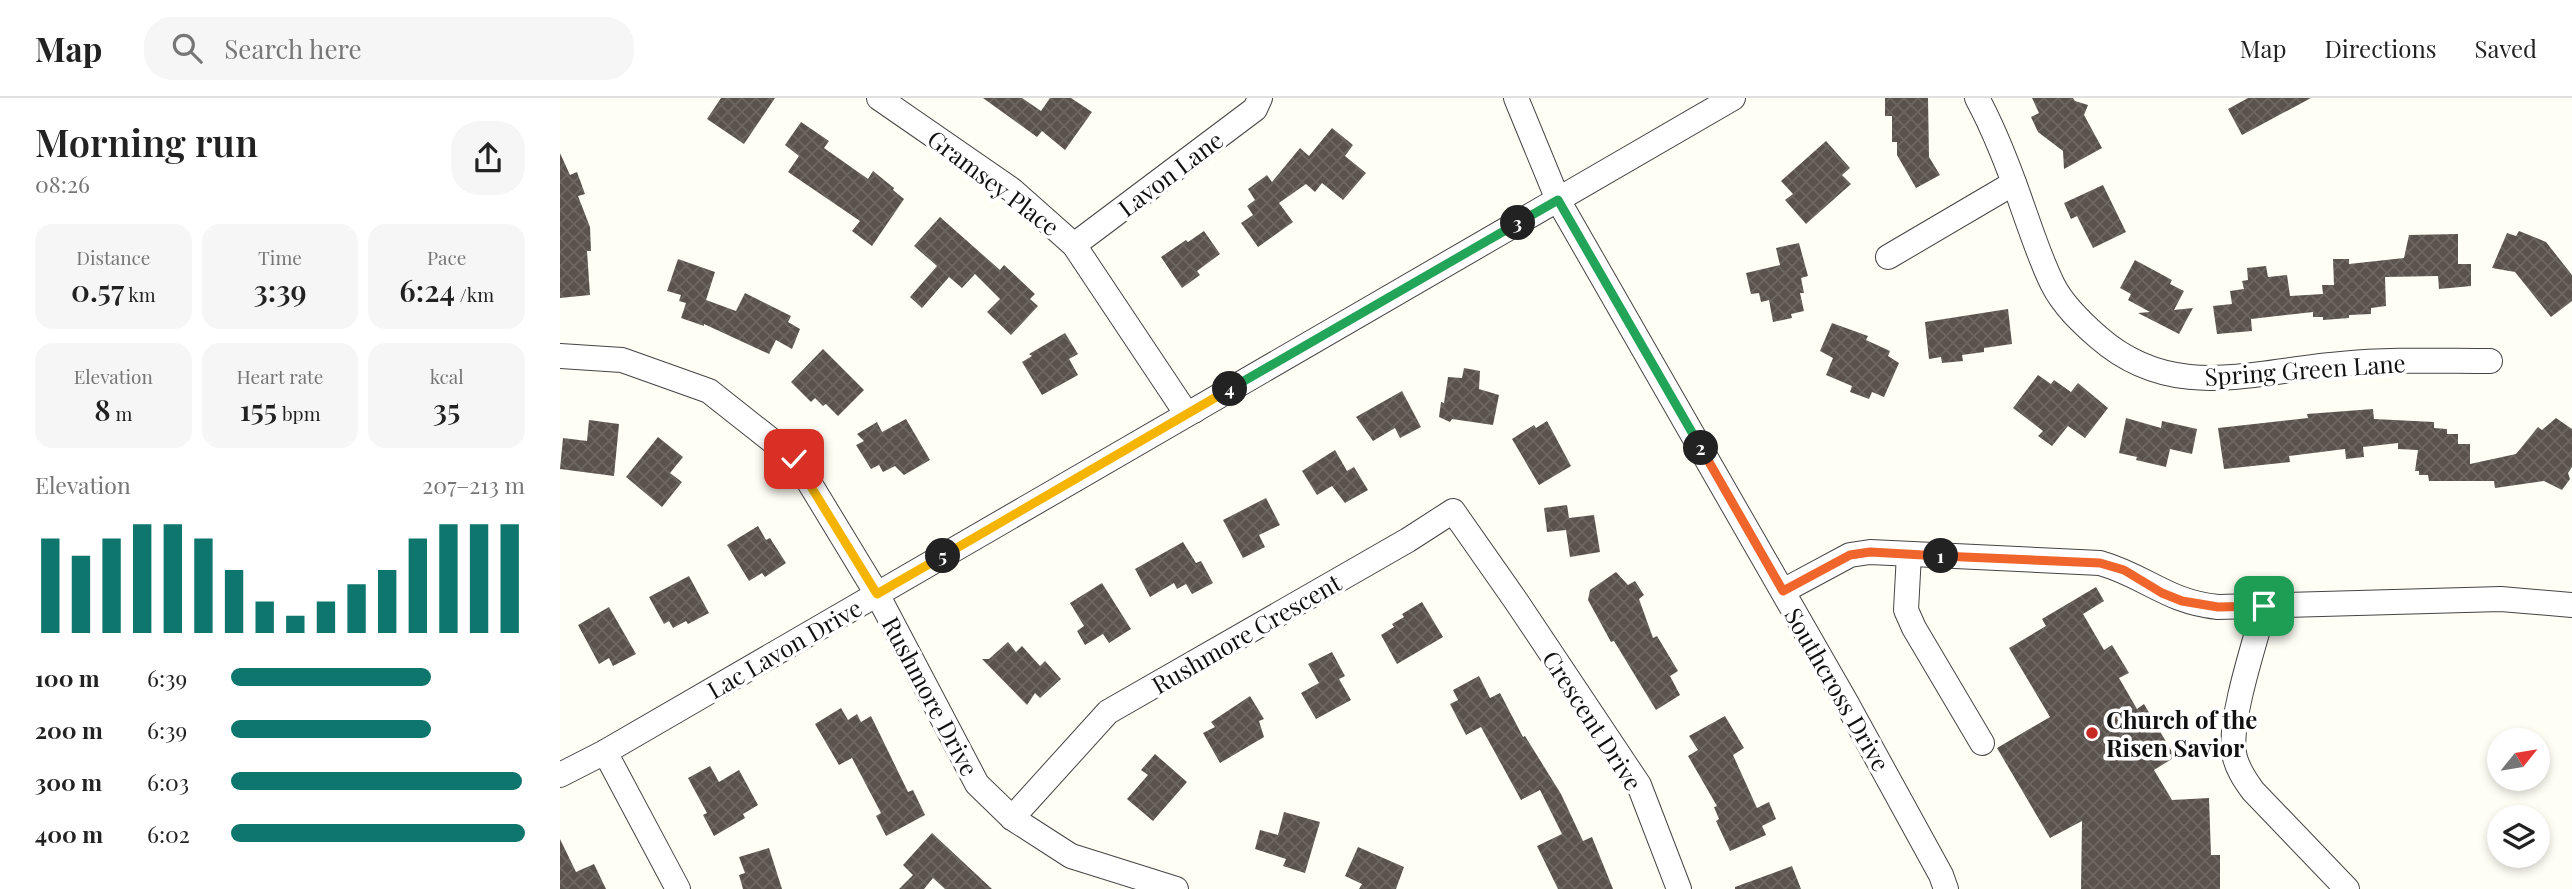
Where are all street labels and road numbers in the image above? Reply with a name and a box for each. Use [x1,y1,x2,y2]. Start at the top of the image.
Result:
street label: Gramsey Place [922,122,1066,242]
street label: Lavon Lane [1111,123,1229,223]
street label: Spring Green Lane [2203,346,2407,392]
street label: Rushmore Crescent [1146,566,1347,700]
street label: Lac Lavon Drive [701,591,867,705]
street label: Southcross Drive [1778,601,1898,777]
street label: Rushmore Drive [876,611,986,781]
street label: Crescent Drive [1536,644,1650,796]

